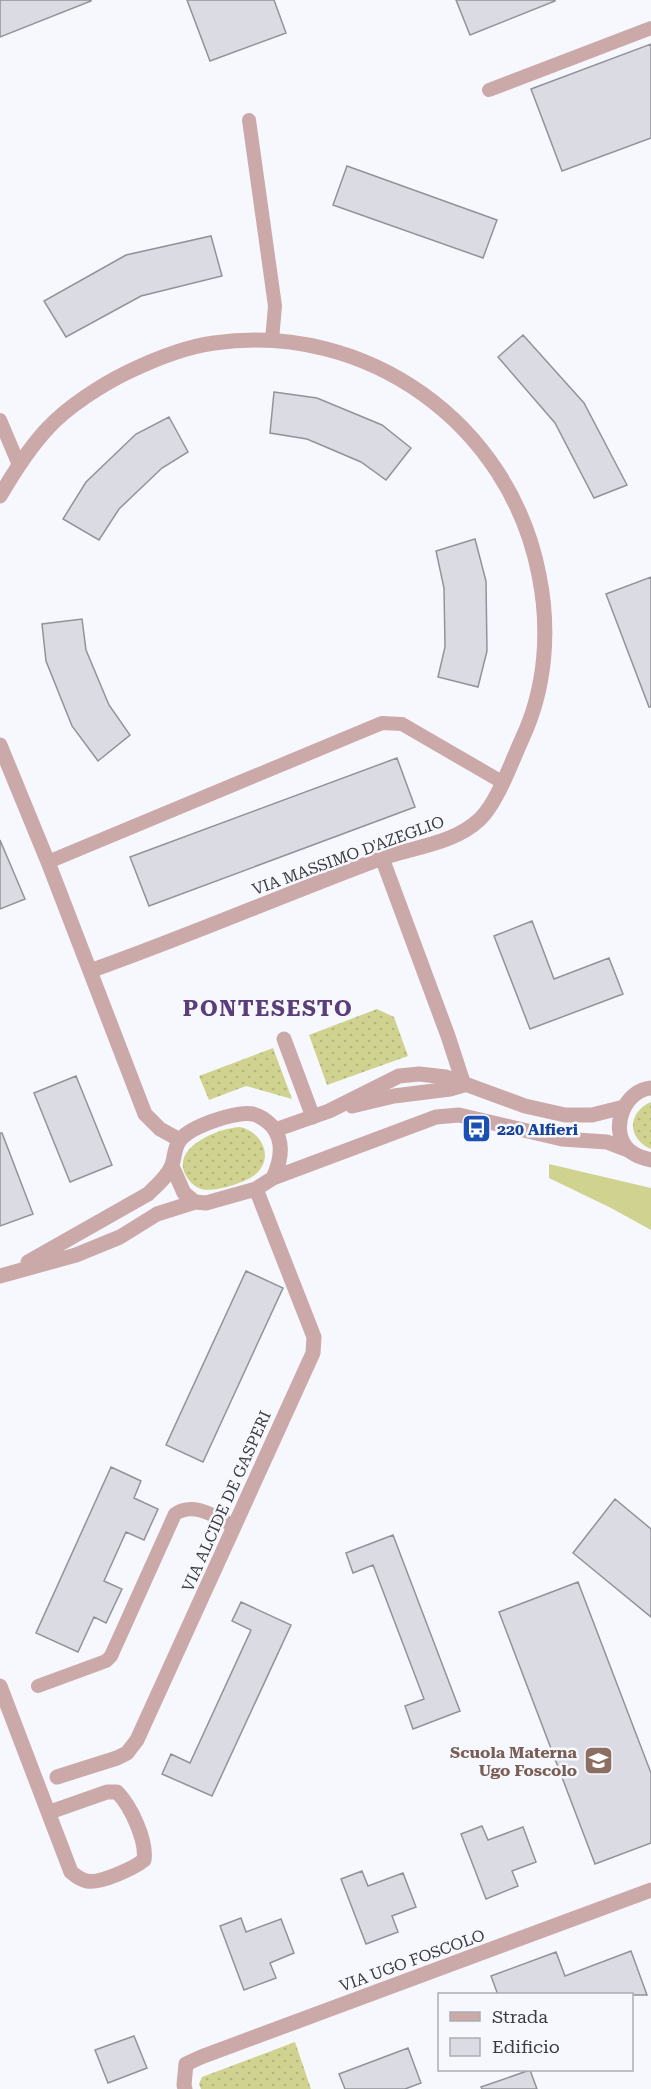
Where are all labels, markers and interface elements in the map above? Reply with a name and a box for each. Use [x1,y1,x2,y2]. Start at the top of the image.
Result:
street label: VIA MASSIMO D'AZEGLIO [250,812,447,899]
district label: PONTESESTO [183,996,353,1021]
bus stop icon: 220 Alfieri [460,1113,492,1145]
place label: 220 Alfieri [497,1120,579,1139]
street label: VIA ALCIDE DE GASPERI [178,1408,275,1595]
place label: Scuola Materna Ugo Foscolo [450,1743,578,1780]
school or university icon: Scuola Materna Ugo Foscolo [582,1745,614,1777]
street label: VIA UGO FOSCOLO [337,1925,487,1996]
legend [438,1993,633,2071]
text: Strada [492,2006,548,2027]
text: Edificio [492,2036,560,2057]

